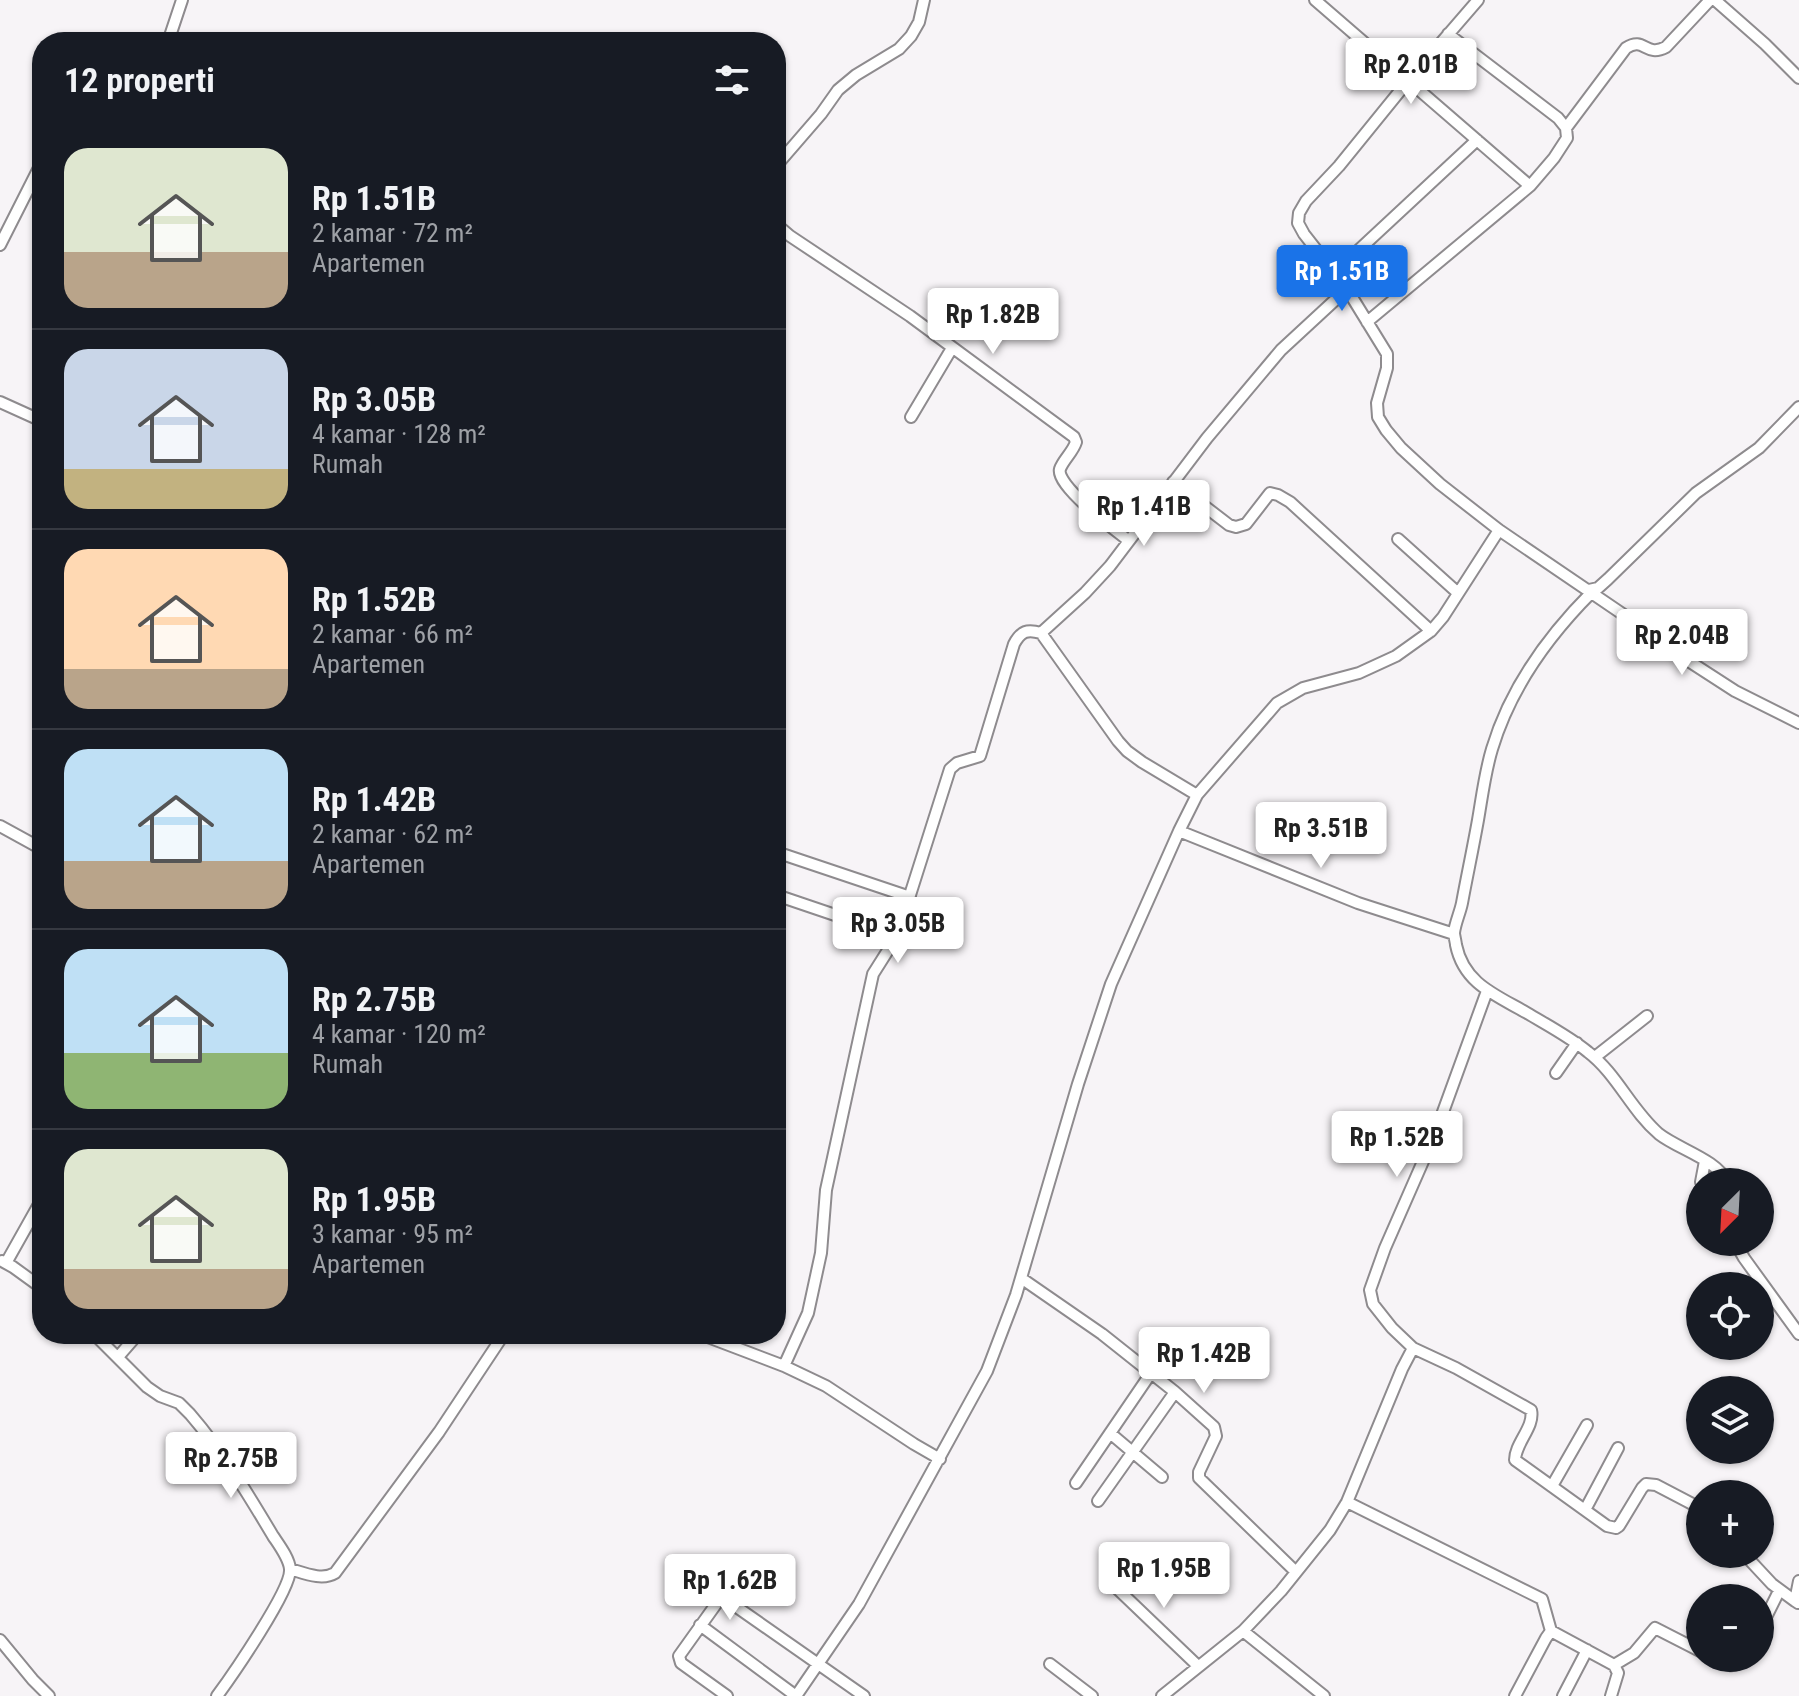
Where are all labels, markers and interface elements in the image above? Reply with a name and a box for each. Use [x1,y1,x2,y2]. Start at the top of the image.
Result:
pin: Rp 2.01B [1328,38,1494,106]
text: Rp 2.01B [1364,49,1458,79]
icon: filters [710,58,754,102]
text: 12 properti [64,60,215,100]
text: Rp 1.51B [312,178,436,218]
icon: home [128,180,224,276]
text: 2 kamar · 72 m² [312,218,473,248]
pin: Rp 1.51B [1259,245,1425,313]
text: Apartemen [312,248,425,278]
text: Rp 1.51B [1295,256,1389,286]
pin: Rp 1.82B [910,288,1076,356]
text: Rp 1.82B [946,299,1040,329]
text: Rp 3.05B [312,379,436,419]
icon: home [128,381,224,477]
text: 4 kamar · 128 m² [312,419,486,449]
text: Rumah [312,449,383,479]
pin: Rp 1.41B [1061,480,1227,548]
text: Rp 1.41B [1097,491,1191,521]
text: Rp 1.52B [312,579,436,619]
icon: home [128,581,224,677]
pin: Rp 2.04B [1599,609,1765,677]
text: 2 kamar · 66 m² [312,619,473,649]
text: Rp 2.04B [1635,620,1729,650]
text: Apartemen [312,649,425,679]
text: Rp 1.42B [312,779,436,819]
icon: home [128,781,224,877]
pin: Rp 3.51B [1238,802,1404,870]
text: Rp 3.51B [1274,813,1368,843]
text: 2 kamar · 62 m² [312,819,473,849]
text: Apartemen [312,849,425,879]
pin: Rp 3.05B [815,897,981,965]
text: Rp 3.05B [851,908,945,938]
text: Rp 2.75B [312,979,436,1019]
icon: home [128,981,224,1077]
text: 4 kamar · 120 m² [312,1019,486,1049]
text: Rumah [312,1049,383,1079]
pin: Rp 1.52B [1314,1111,1480,1179]
text: Rp 1.52B [1350,1122,1444,1152]
north arrow [1686,1168,1774,1256]
map controls [1686,1168,1774,1672]
text: Rp 1.95B [312,1179,436,1219]
icon: home [128,1181,224,1277]
text: 3 kamar · 95 m² [312,1219,473,1249]
text: Apartemen [312,1249,425,1279]
button: locate [1686,1272,1774,1360]
pin: Rp 1.42B [1121,1327,1287,1395]
text: Rp 1.42B [1157,1338,1251,1368]
button: layers [1686,1376,1774,1464]
pin: Rp 2.75B [148,1432,314,1500]
text: Rp 2.75B [184,1443,278,1473]
button: + [1686,1480,1774,1568]
pin: Rp 1.95B [1081,1542,1247,1610]
text: Rp 1.95B [1117,1553,1211,1583]
pin: Rp 1.62B [647,1554,813,1622]
text: Rp 1.62B [683,1565,777,1595]
button: − [1686,1584,1774,1672]

